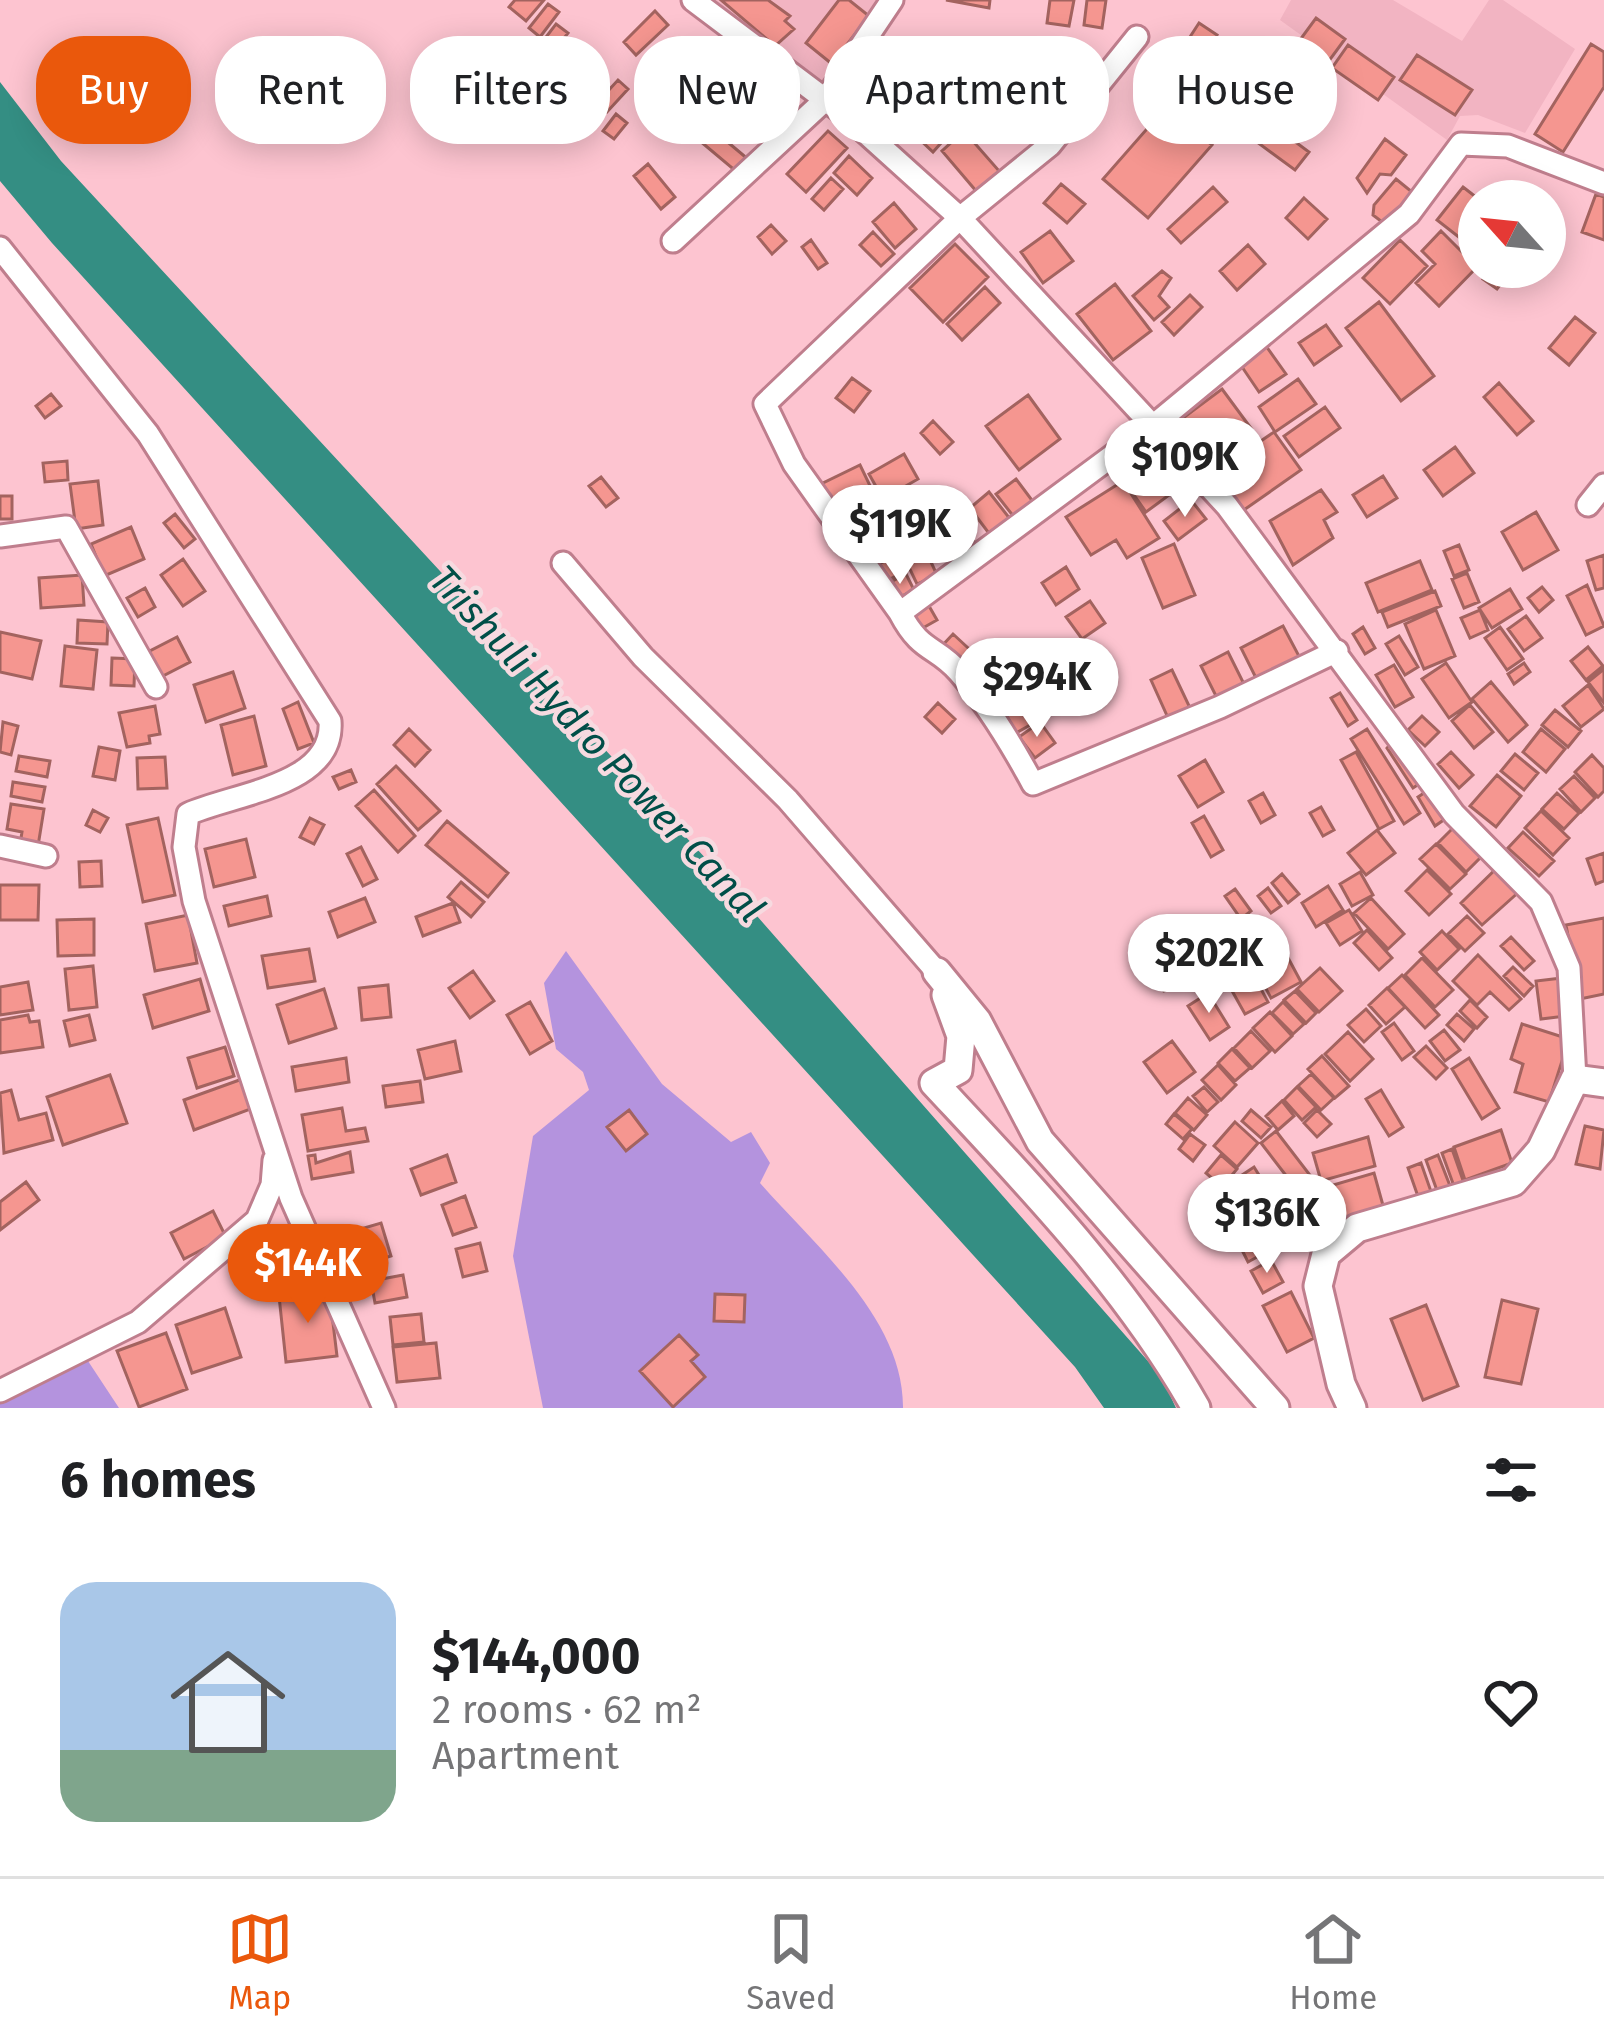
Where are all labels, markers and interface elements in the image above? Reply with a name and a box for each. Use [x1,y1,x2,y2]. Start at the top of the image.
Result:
chip: Buy [36,36,191,144]
chip: Rent [215,36,386,144]
chip: Filters [410,36,610,144]
chip: New [634,36,800,144]
chip: Apartment [824,36,1109,144]
chip: House [1133,36,1337,144]
north arrow [1458,180,1566,288]
map controls [1458,180,1566,288]
pin: $109K [1101,418,1269,520]
text: $109K [1131,434,1239,480]
pin: $119K [816,485,984,587]
text: $119K [849,501,951,547]
water label: Trishuli Hydro Power Canal [420,556,774,932]
pin: $294K [953,638,1121,740]
text: $294K [983,654,1091,700]
pin: $202K [1125,914,1293,1016]
text: $202K [1155,930,1263,976]
pin: $136K [1183,1174,1351,1276]
text: $136K [1214,1190,1320,1236]
pin: $144K [224,1224,392,1326]
text: $144K [255,1240,361,1286]
icon: filters [1478,1447,1544,1513]
text: 6 homes [60,1449,256,1511]
text: $144,000 [432,1625,641,1687]
icon: home [156,1630,300,1774]
icon: heart [1478,1669,1544,1735]
text: 2 rooms · 62 m² [432,1687,702,1733]
text: Apartment [432,1733,619,1779]
tab: Map [227,1906,293,2018]
tab: Saved [746,1906,836,2018]
tab: Home [1289,1906,1377,2018]

